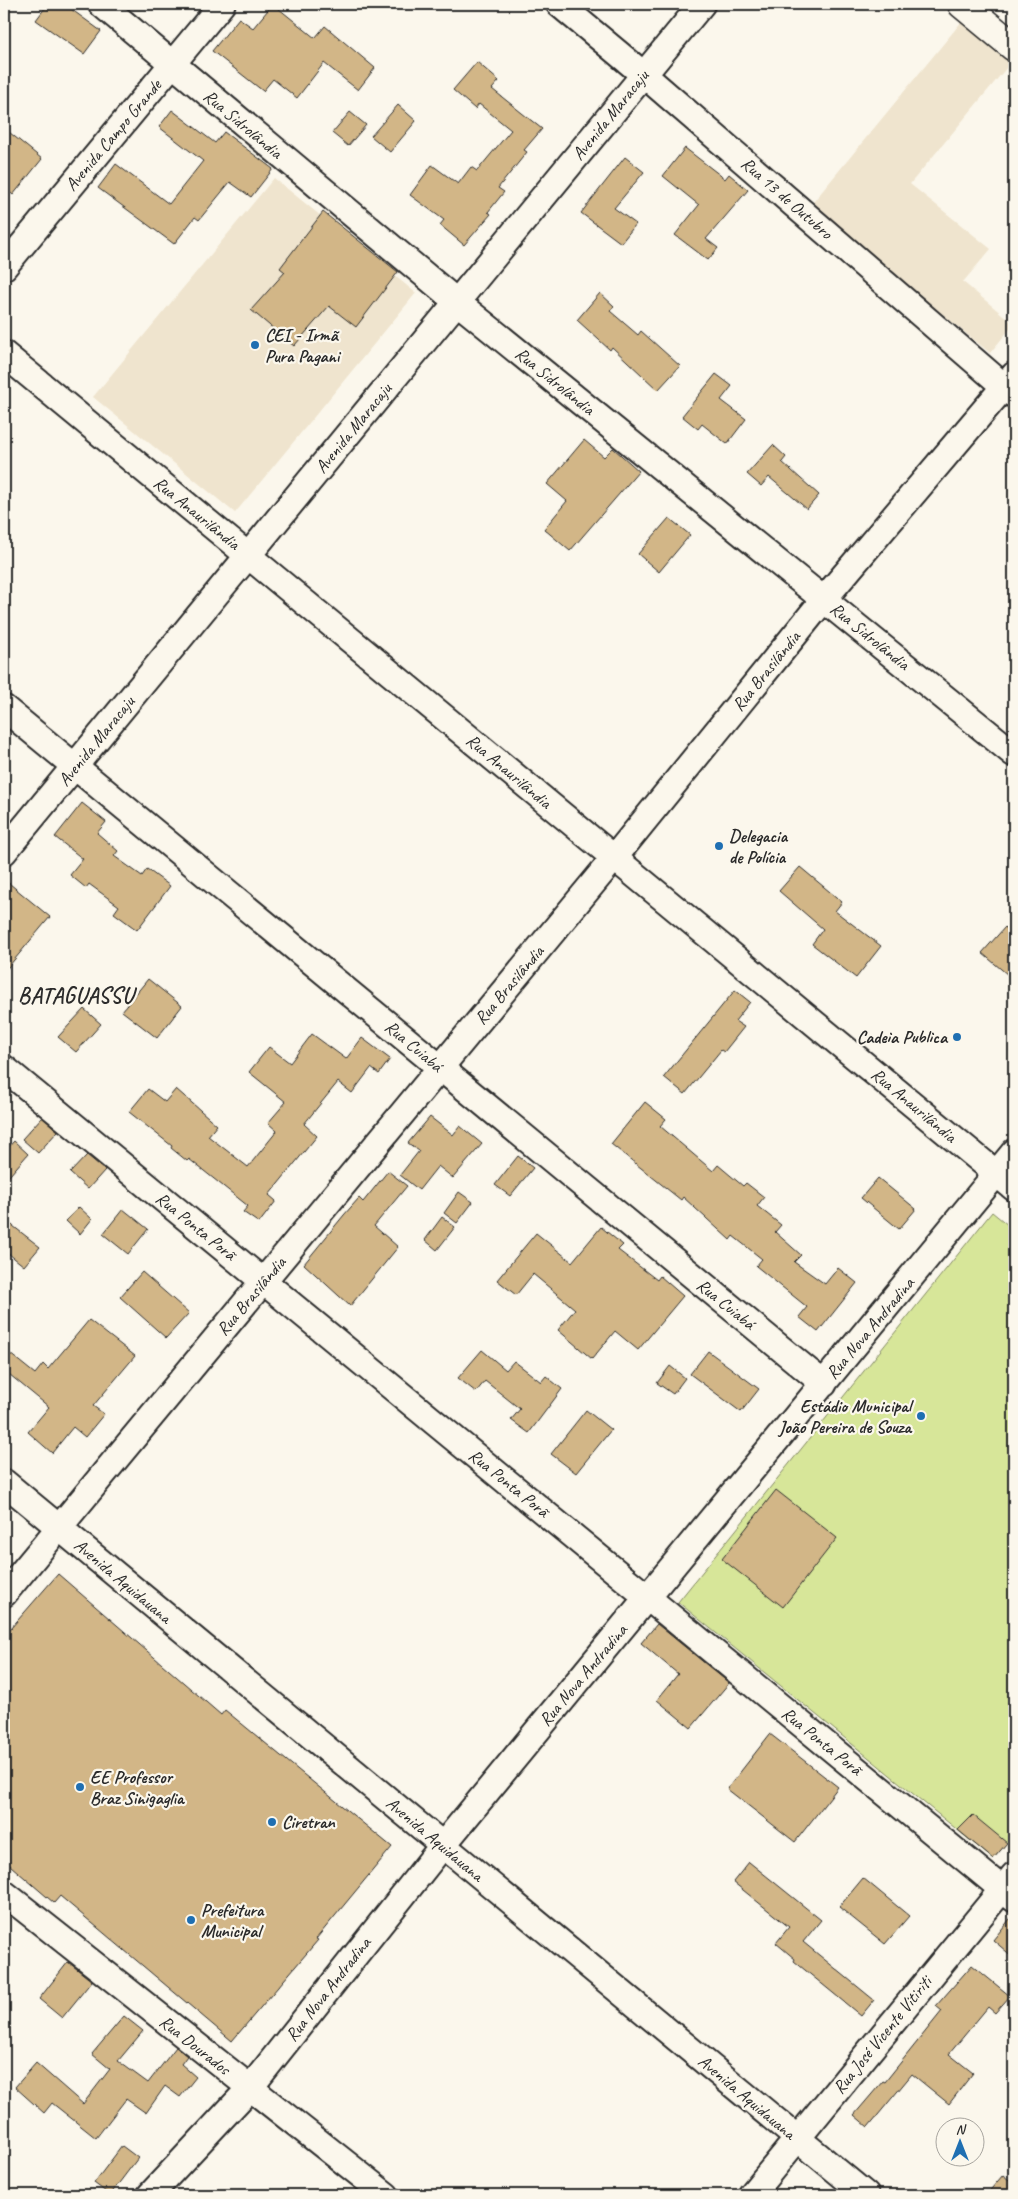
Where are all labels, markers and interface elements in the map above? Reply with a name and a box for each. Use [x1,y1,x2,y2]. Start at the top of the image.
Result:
street label: Avenida Maracaju [567,64,654,165]
street label: Avenida Campo Grande [60,74,167,195]
street label: Rua Sidrolândia [199,85,288,164]
street label: Rua 13 de Outubro [737,152,838,245]
place label: CEI - Irmã Pura Pagani [265,324,342,367]
marker: CEI - Irmã Pura Pagani [249,339,261,351]
street label: Rua Sidrolândia [511,342,601,421]
street label: Avenida Maracaju [310,377,397,478]
street label: Rua Anaurilândia [149,471,246,556]
street label: Rua Sidrolândia [826,597,916,676]
street label: Rua Brasilândia [727,625,806,715]
street label: Avenida Maracaju [53,690,140,791]
street label: Rua Anaurilândia [462,729,558,814]
place label: Delegacia de Polícia [729,825,789,868]
marker: Delegacia de Polícia [713,840,725,852]
street label: Rua Brasilândia [470,940,550,1029]
district label: BATAGUASSU [18,982,137,1010]
street label: Rua Cuiabá [381,1015,449,1078]
place label: Cadeia Publica [857,1026,949,1048]
marker: Cadeia Publica [951,1031,963,1043]
street label: Rua Anaurilândia [867,1063,963,1148]
street label: Rua Ponta Porã [151,1187,242,1266]
street label: Rua Brasilândia [212,1251,292,1340]
street label: Rua Nova Andradina [821,1272,920,1383]
street label: Rua Cuiabá [692,1274,761,1336]
place label: Estádio Municipal João Pereira de Souza [777,1395,915,1438]
marker: Estádio Municipal João Pereira de Souza [915,1410,927,1422]
street label: Rua Ponta Porã [464,1444,555,1523]
street label: Avenida Aquidauana [70,1534,177,1629]
street label: Rua Nova Andradina [534,1619,633,1730]
street label: Rua Ponta Porã [777,1702,868,1781]
place label: EE Professor Braz Sinigaglia [90,1766,185,1809]
marker: EE Professor Braz Sinigaglia [74,1781,86,1793]
street label: Avenida Aquidauana [382,1792,489,1887]
place label: Ciretran [282,1811,336,1833]
marker: Ciretran [266,1816,278,1828]
place label: Prefeitura Municipal [201,1899,265,1942]
marker: Prefeitura Municipal [185,1914,197,1926]
street label: Rua Nova Andradina [280,1932,376,2046]
street label: Rua José Vicente Vitiriti [828,1970,938,2098]
street label: Rua Dourados [155,2010,236,2081]
street label: Avenida Aquidauana [694,2050,801,2145]
north arrow [936,2116,986,2166]
text: N [956,2121,967,2138]

